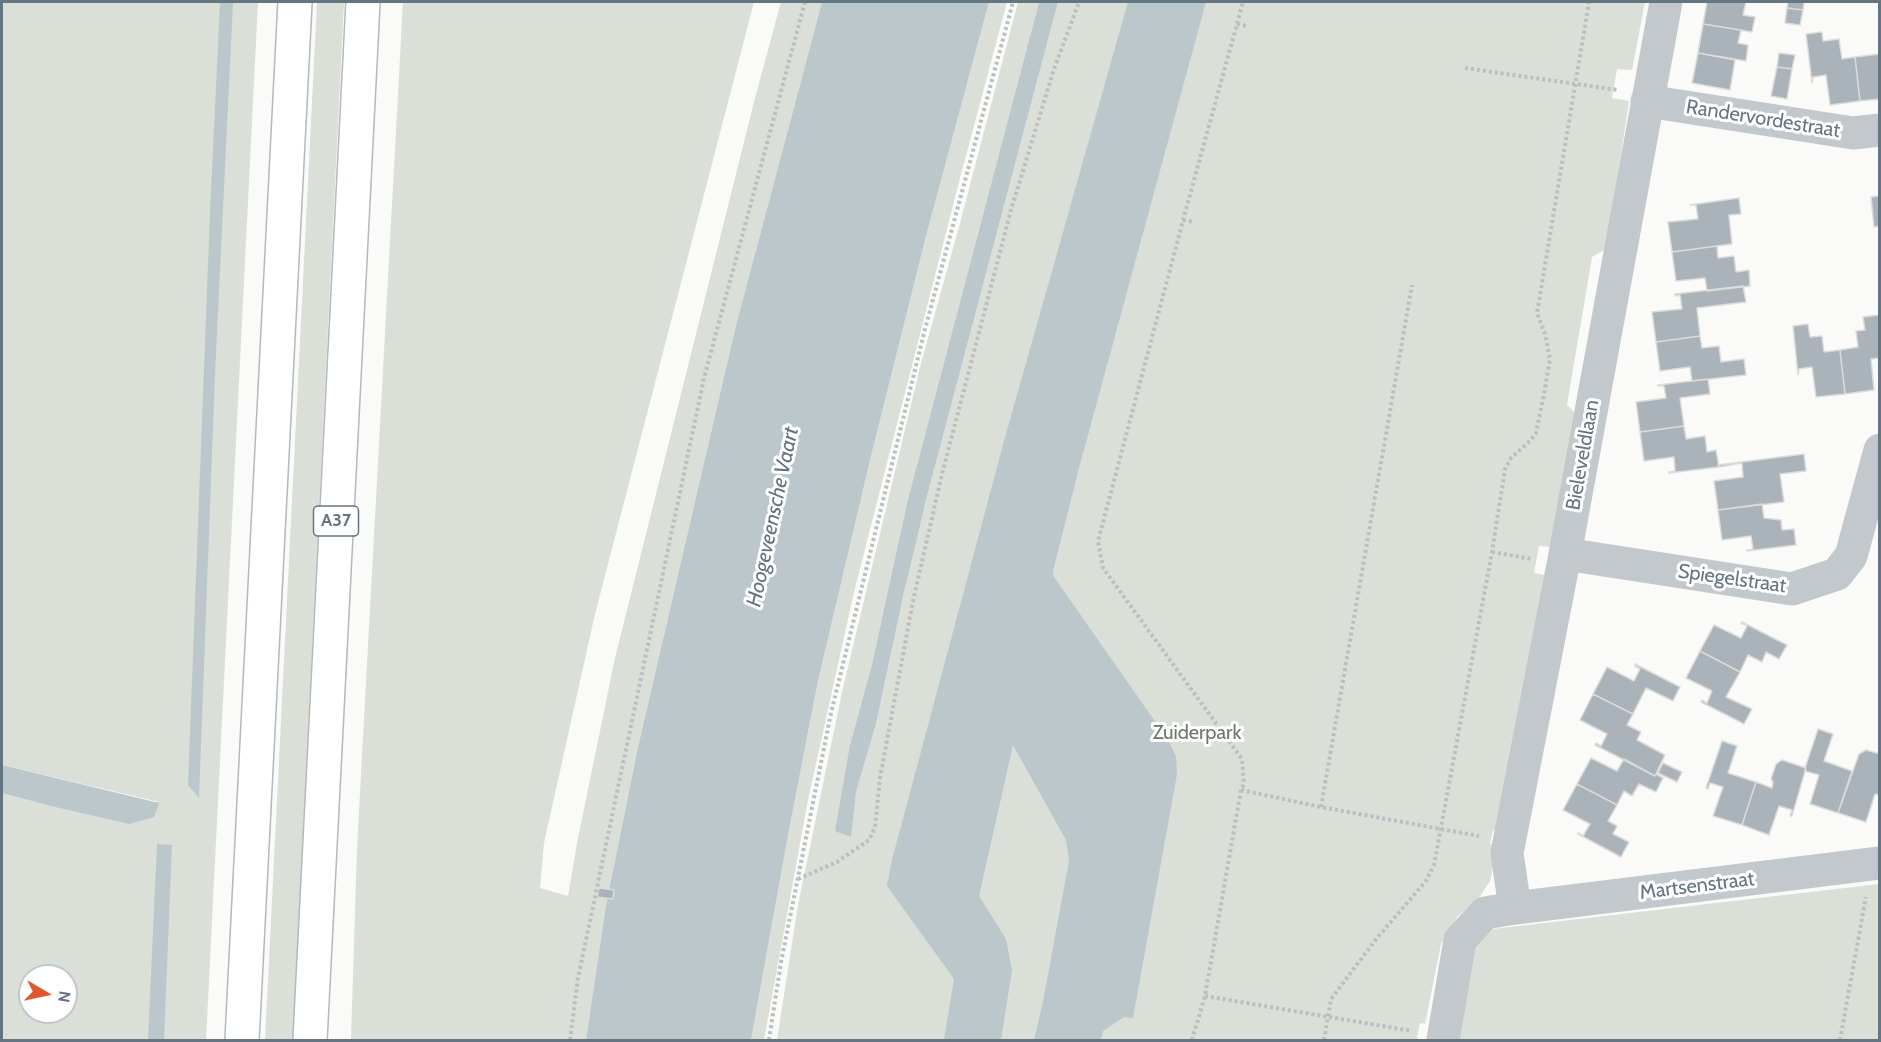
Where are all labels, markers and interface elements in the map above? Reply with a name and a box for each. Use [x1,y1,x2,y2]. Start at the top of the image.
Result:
street label: Randervordestraat [1684,95,1842,143]
street label: Bieleveldlaan [1561,398,1605,512]
water label: Hoogeveensche Vaart [742,425,804,609]
road number: A37 [314,506,358,536]
street label: Spiegelstraat [1676,560,1788,598]
park label: Zuiderpark [1153,721,1241,745]
street label: Martsenstraat [1638,867,1756,905]
north arrow [18,964,78,1024]
text: N [54,990,75,1004]

